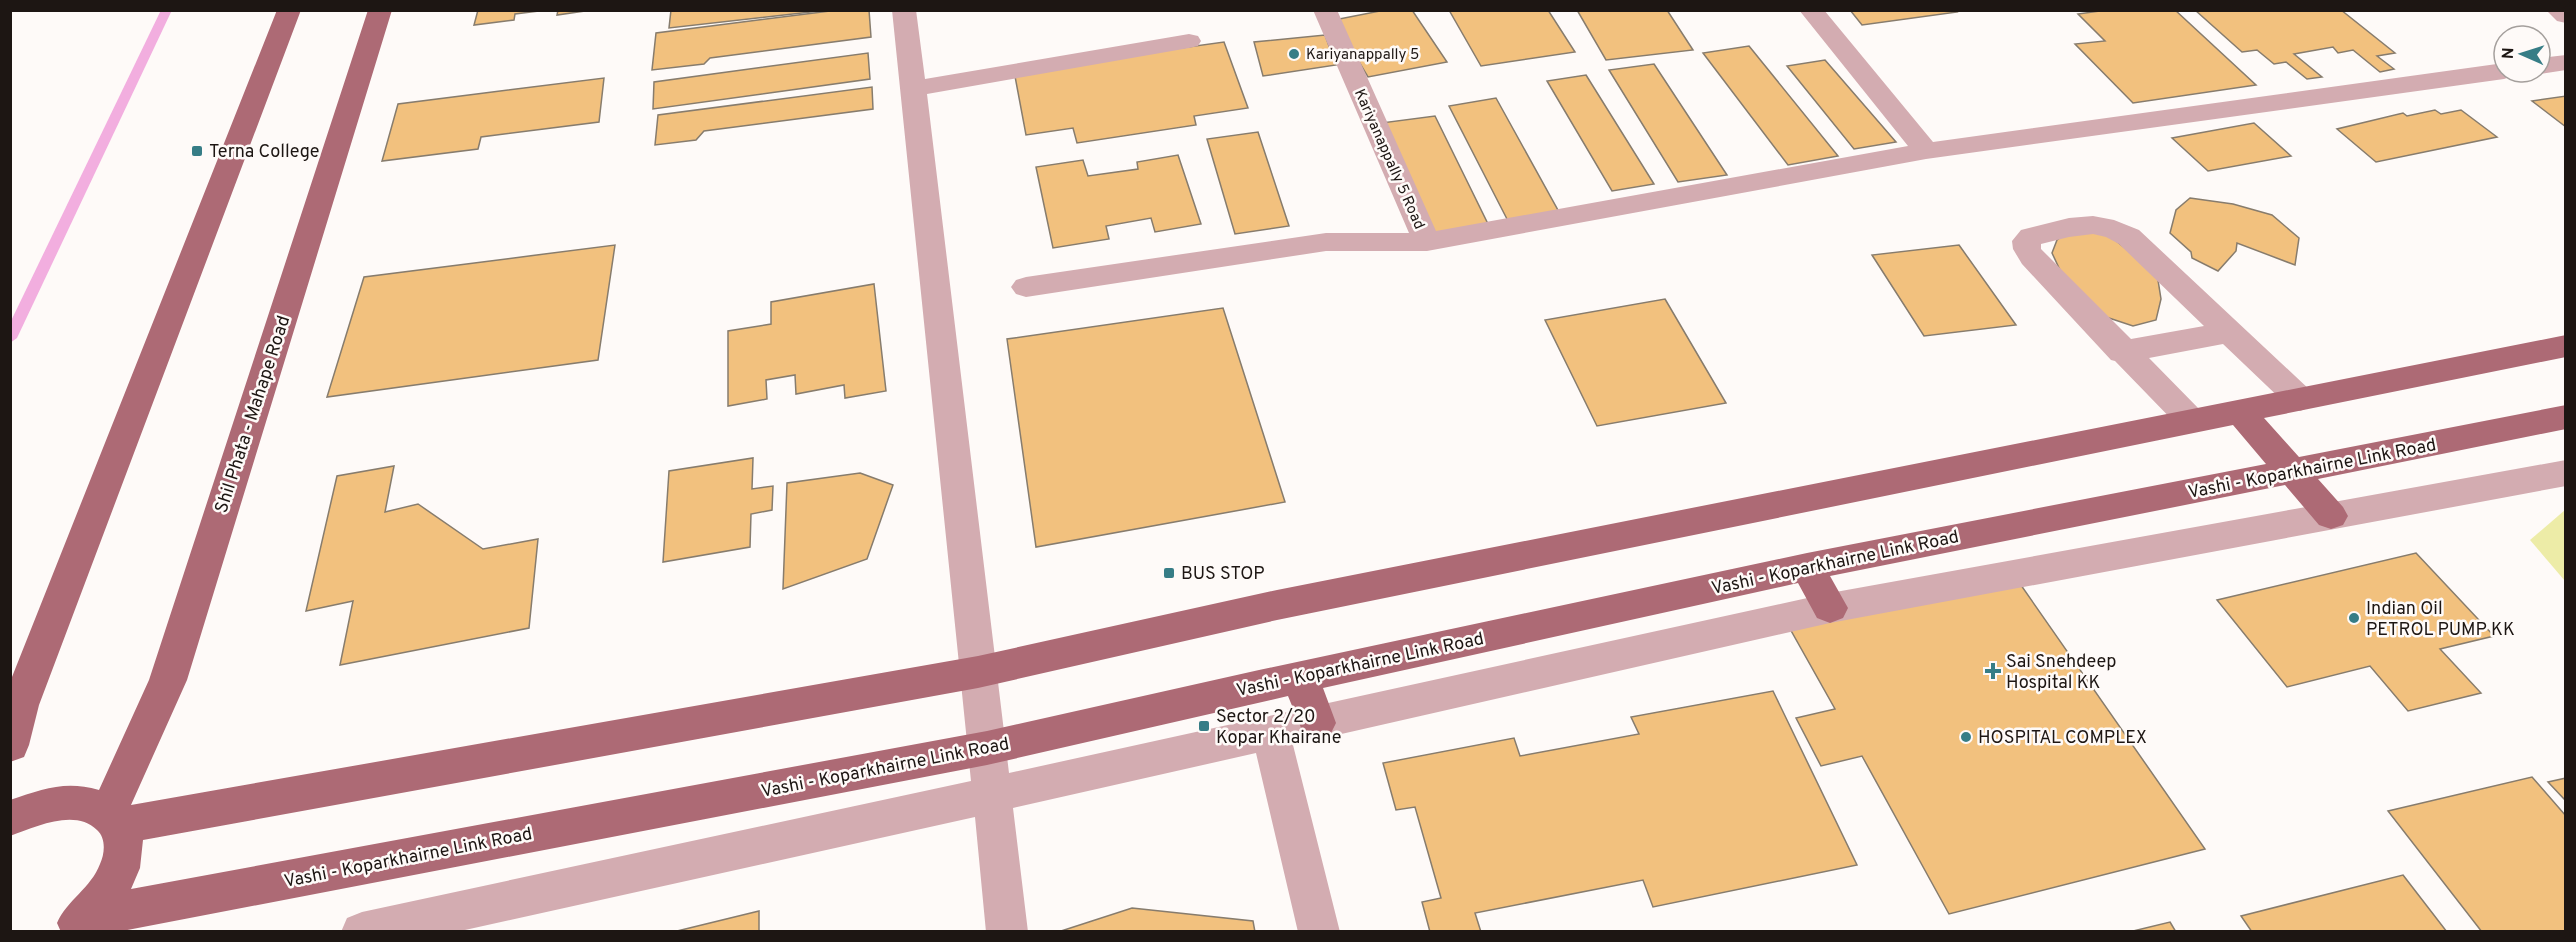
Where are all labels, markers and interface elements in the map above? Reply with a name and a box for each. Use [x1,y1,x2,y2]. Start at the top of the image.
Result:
north arrow [2492,24,2552,84]
place label: Kariyanappally 5 [1306,46,1419,65]
marker: Kariyanappally 5 [1287,47,1301,61]
text: N [2499,47,2519,60]
street label: Kariyanappally 5 Road [1349,87,1428,233]
place label: Terna College [209,141,320,164]
marker: Terna College [190,144,204,158]
street label: Shil Phata - Mahape Road [211,313,296,516]
street label: Vashi - Koparkhairne Link Road [2186,434,2438,505]
street label: Vashi - Koparkhairne Link Road [1709,526,1961,601]
place label: BUS STOP [1181,563,1265,586]
marker: BUS STOP [1162,566,1176,580]
place label: Indian Oil PETROL PUMP KK [2366,598,2515,642]
marker: Indian Oil PETROL PUMP KK [2347,611,2361,625]
street label: Vashi - Koparkhairne Link Road [1234,628,1486,703]
place label: Sai Snehdeep Hospital KK [2006,651,2117,695]
marker: Sai Snehdeep Hospital KK [1984,662,2002,680]
place label: Sector 2/20 Kopar Khairane [1216,706,1341,750]
marker: Sector 2/20 Kopar Khairane [1197,719,1211,733]
place label: HOSPITAL COMPLEX [1978,727,2147,750]
marker: HOSPITAL COMPLEX [1959,730,1973,744]
street label: Vashi - Koparkhairne Link Road [759,733,1011,804]
street label: Vashi - Koparkhairne Link Road [282,823,534,894]

